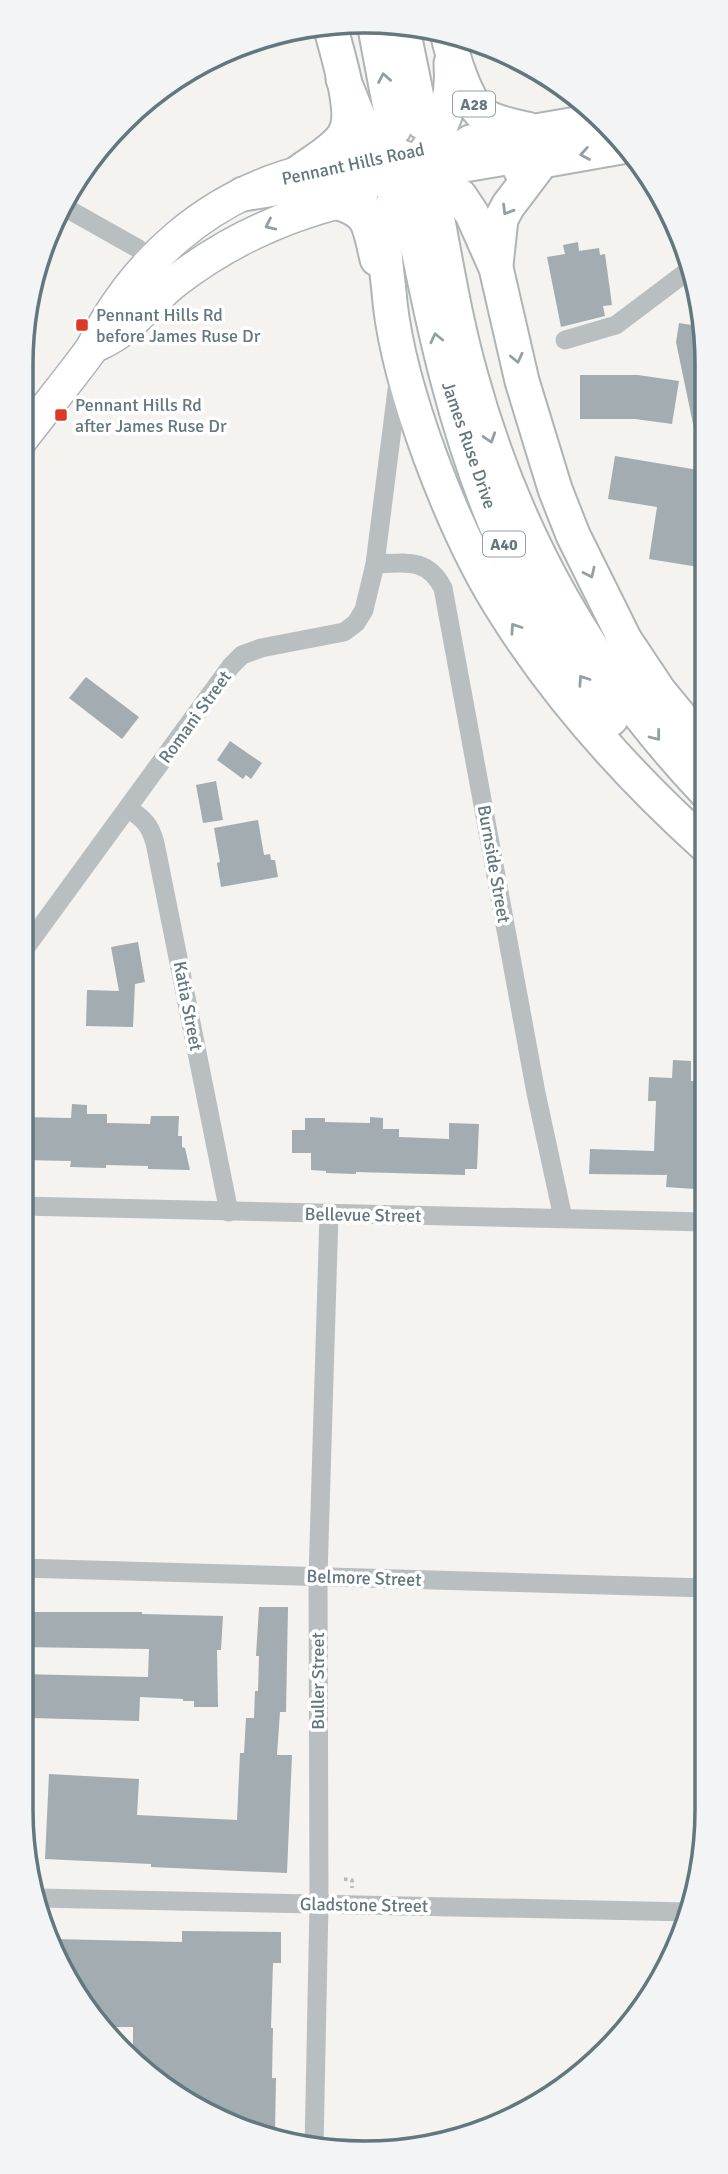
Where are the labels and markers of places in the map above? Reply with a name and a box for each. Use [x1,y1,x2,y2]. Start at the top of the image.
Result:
place label: Pennant Hills Rd before James Ruse Dr [96,304,261,347]
marker: Pennant Hills Rd before James Ruse Dr [74,317,90,333]
place label: Pennant Hills Rd after James Ruse Dr [75,394,227,437]
marker: Pennant Hills Rd after James Ruse Dr [53,407,69,423]

